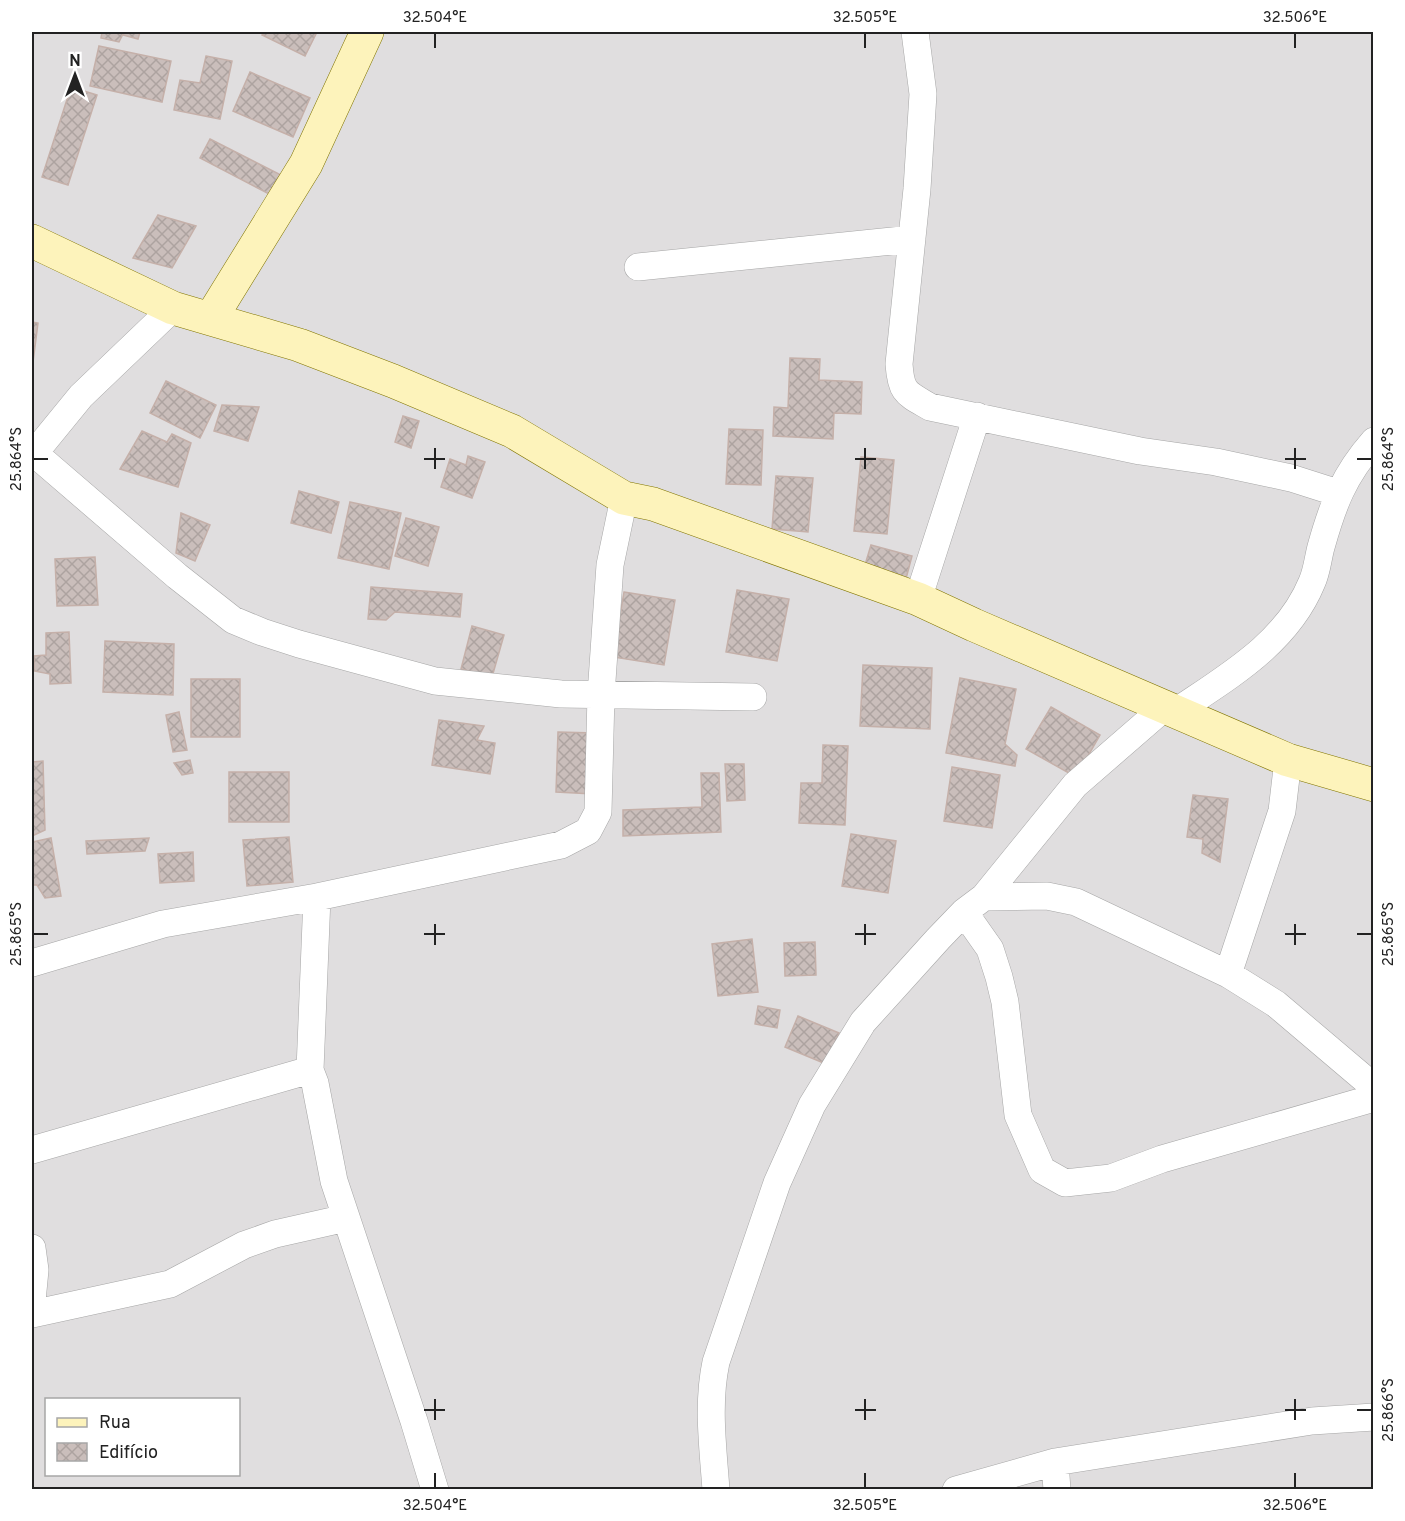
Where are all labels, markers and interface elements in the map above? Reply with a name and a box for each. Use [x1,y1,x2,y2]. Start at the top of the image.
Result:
text: 32.504°E [403,9,467,28]
text: 32.505°E [833,9,897,28]
text: 32.506°E [1263,9,1327,28]
north arrow [45,45,105,105]
text: N [69,52,81,72]
text: 25.864°S [8,427,27,491]
text: 25.864°S [1380,427,1399,491]
text: 25.865°S [8,902,27,966]
text: 25.865°S [1380,902,1399,966]
text: 25.866°S [1380,1378,1399,1442]
legend [45,1398,240,1476]
text: Rua [99,1412,130,1435]
text: Edifício [99,1442,158,1465]
text: 32.504°E [403,1497,467,1516]
text: 32.505°E [833,1497,897,1516]
text: 32.506°E [1263,1497,1327,1516]

